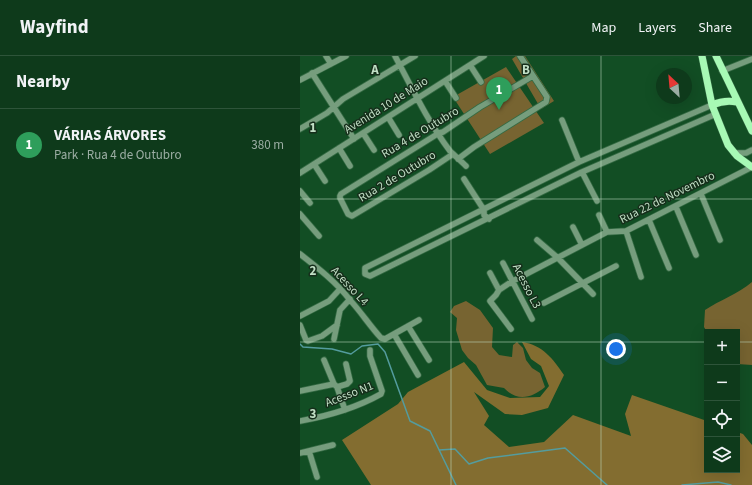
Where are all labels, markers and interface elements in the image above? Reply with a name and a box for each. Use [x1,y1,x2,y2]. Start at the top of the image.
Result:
text: Wayfind [20,14,89,41]
text: Map [591,18,616,38]
text: Layers [638,18,676,38]
text: Share [698,18,732,38]
text: A [370,61,379,79]
text: B [522,61,530,79]
north arrow [656,68,692,104]
text: Nearby [16,70,70,94]
street label: Avenida 10 de Maio [341,73,432,138]
pin: 1 [486,77,512,110]
street label: Rua 4 de Outubro [378,103,462,162]
text: 1 [310,119,317,137]
text: VÁRIAS ÁRVORES [54,125,166,146]
text: 1 [26,136,32,154]
text: 380 m [251,136,284,154]
text: Park · Rua 4 de Outubro [54,146,181,164]
street label: Rua 2 de Outubro [355,147,439,206]
street label: Rua 22 de Novembro [617,167,718,228]
street label: Acesso L3 [508,261,545,312]
text: 2 [310,262,317,280]
street label: Acesso L4 [327,263,372,310]
map controls [704,329,740,473]
button: + [704,329,740,365]
your location [606,339,626,359]
button: − [704,365,740,401]
street label: Acesso N1 [323,377,376,411]
button: locate [704,401,740,437]
text: 3 [310,405,317,423]
button: layers [704,437,740,473]

